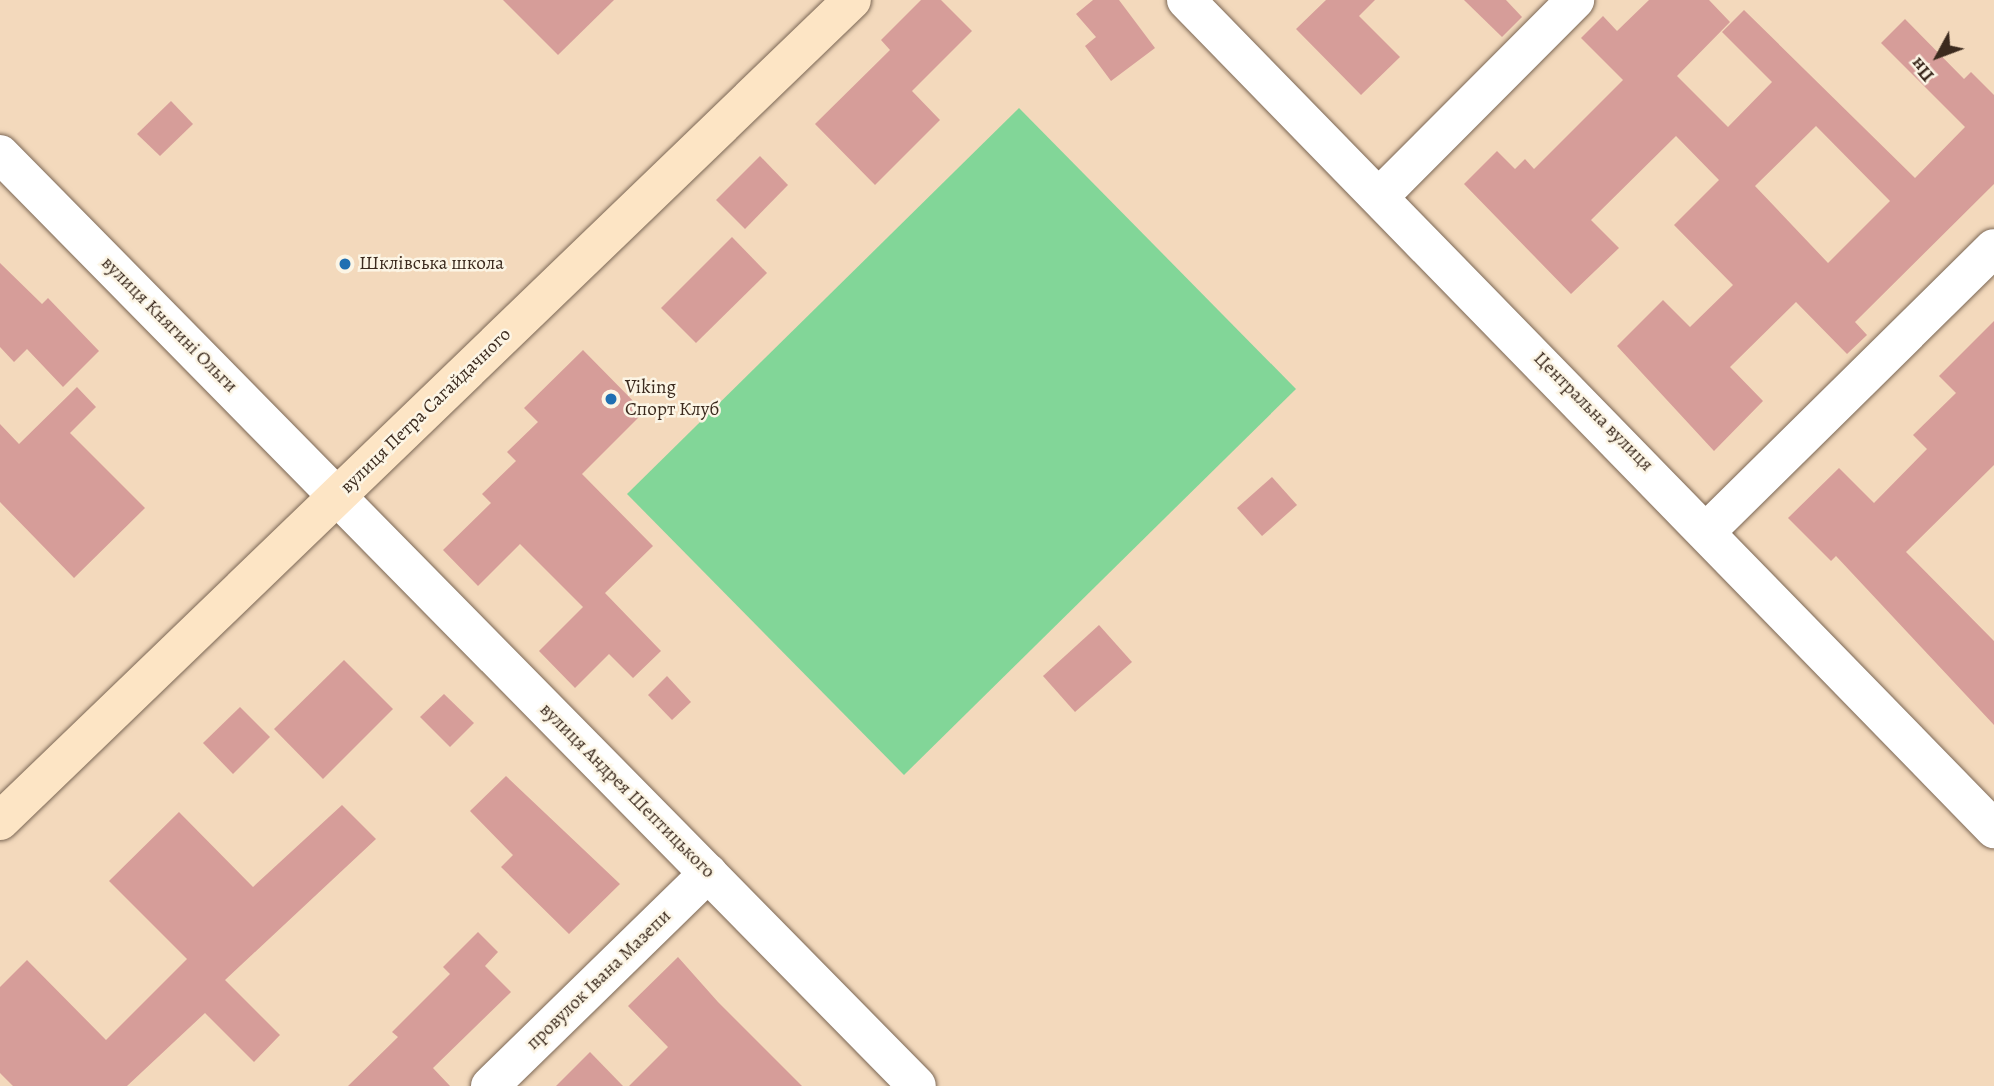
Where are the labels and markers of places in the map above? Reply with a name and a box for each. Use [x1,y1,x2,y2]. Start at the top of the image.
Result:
place label: Шклівська школа [359,253,504,275]
marker: Шклівська школа [337,256,353,272]
place label: Viking Спорт Клуб [625,377,719,421]
marker: Viking Спорт Клуб [603,391,619,407]

